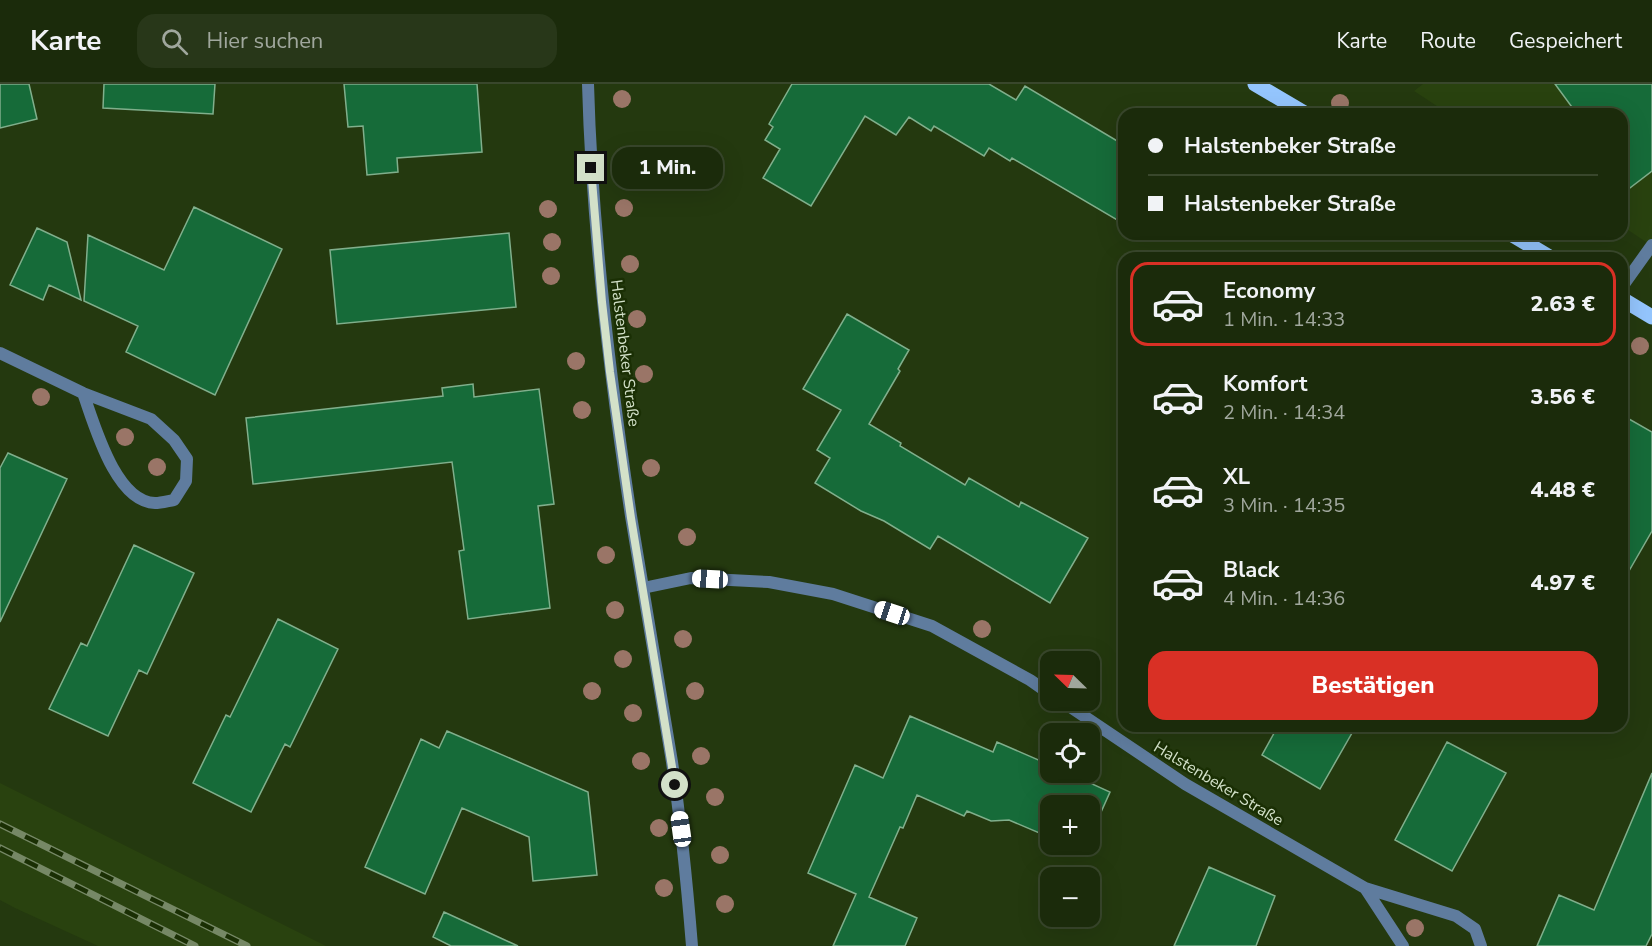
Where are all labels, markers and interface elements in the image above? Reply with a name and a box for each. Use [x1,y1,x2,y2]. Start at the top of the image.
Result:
search box [137,14,557,68]
text: Karte [30,22,101,60]
icon: search [158,25,191,58]
text: Hier suchen [206,26,323,56]
text: Karte [1337,27,1387,55]
text: Route [1420,27,1476,55]
text: Gespeichert [1509,27,1622,55]
text: Halstenbeker Straße [1184,131,1396,161]
callout: 1 Min. [612,147,723,189]
route end [577,154,604,181]
text: 1 Min. [639,154,696,181]
text: Halstenbeker Straße [1184,189,1396,219]
text: Economy [1223,276,1315,306]
icon: car [1151,277,1205,331]
street label: Halstenbeker Straße [605,278,645,428]
text: 2.63 € [1530,289,1595,319]
text: 1 Min. · 14:33 [1223,306,1345,333]
text: Komfort [1223,369,1307,399]
icon: car [1151,370,1205,424]
text: 3.56 € [1530,382,1595,412]
text: 2 Min. · 14:34 [1223,399,1345,426]
text: XL [1223,462,1250,492]
icon: car [1151,463,1205,517]
text: 4.48 € [1530,475,1595,505]
text: 3 Min. · 14:35 [1223,492,1345,519]
text: Black [1223,555,1279,585]
icon: car [1151,556,1205,610]
text: 4.97 € [1530,568,1595,598]
car [692,569,728,589]
text: 4 Min. · 14:36 [1223,585,1345,612]
car [872,599,912,627]
north arrow [1040,651,1100,711]
map controls [1040,651,1100,927]
button: Bestätigen [1148,651,1598,720]
button: locate [1040,723,1100,783]
street label: Halstenbeker Straße [1149,736,1288,831]
route start [661,771,688,798]
button: + [1040,795,1100,855]
car [670,810,692,848]
button: − [1040,867,1100,927]

